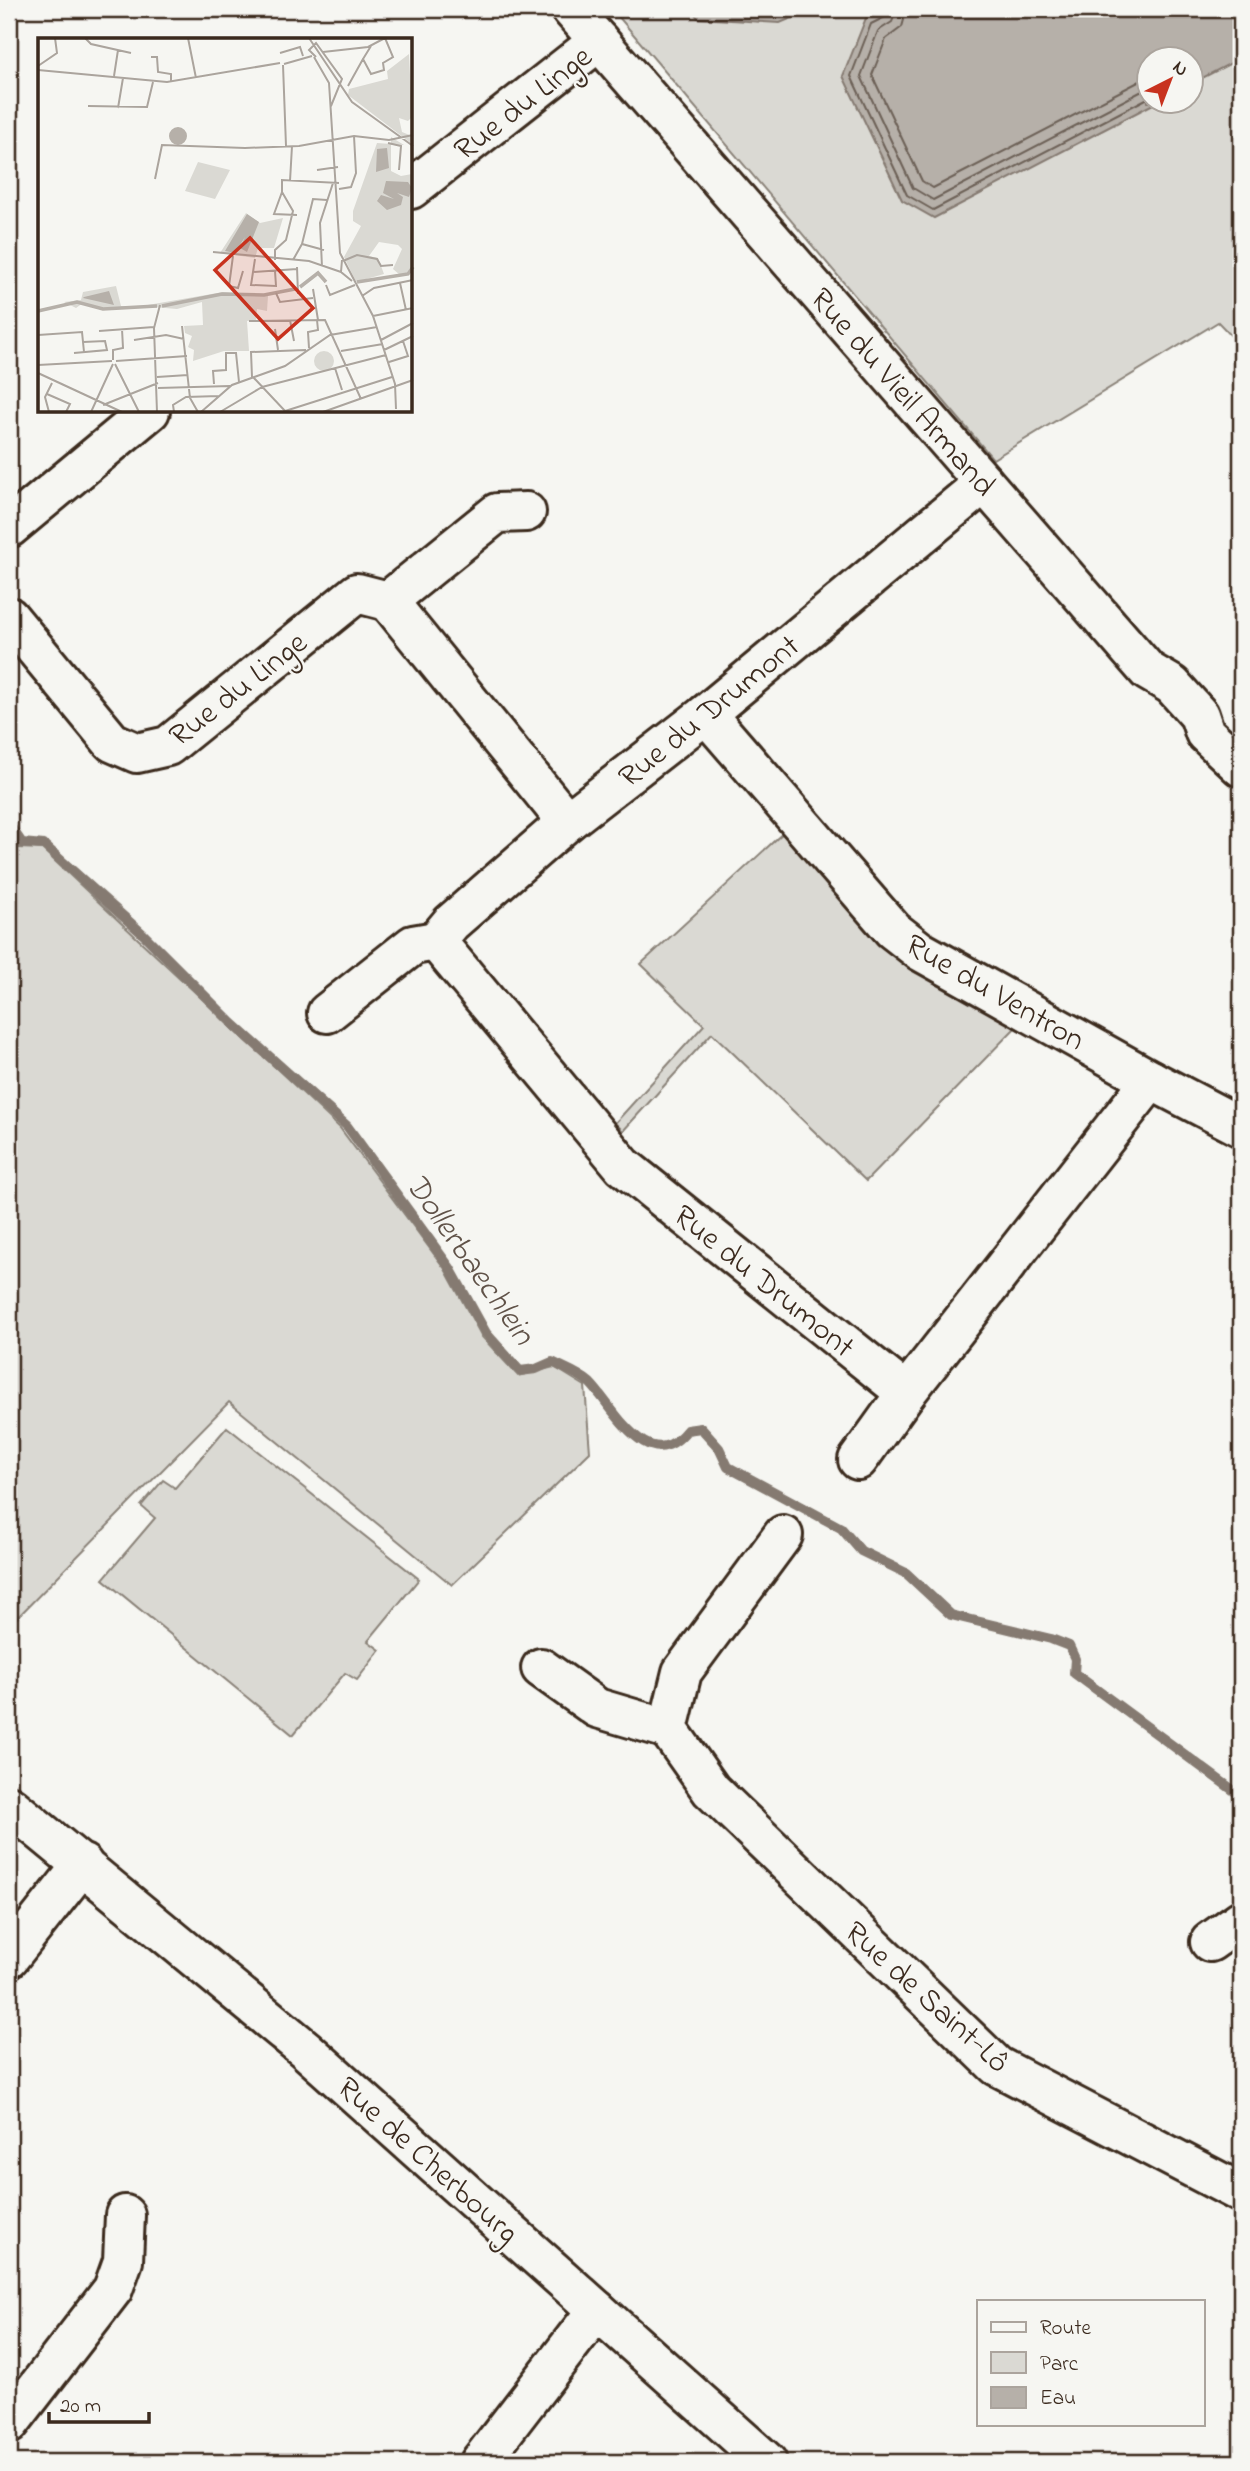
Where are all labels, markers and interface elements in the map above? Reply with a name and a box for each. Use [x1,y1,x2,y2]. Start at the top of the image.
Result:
street label: Rue du Linge [445,35,604,174]
inset map [38,38,413,413]
north arrow [1134,46,1204,116]
text: N [1166,55,1194,84]
street label: Rue du Vieil Armand [797,278,1006,508]
street label: Rue du Linge [160,621,319,760]
street label: Rue du Drumont [609,624,811,801]
street label: Rue du Ventron [896,924,1093,1065]
water label: Dollerbaechlein [392,1165,547,1357]
street label: Rue du Drumont [662,1195,864,1371]
street label: Rue de Saint-Lô [832,1911,1019,2086]
street label: Rue de Cherbourg [325,2067,528,2257]
legend [977,2300,1204,2426]
text: Route [1040,2314,1092,2344]
text: Parc [1040,2350,1079,2380]
scale bar [49,2380,149,2424]
text: Eau [1040,2384,1076,2414]
text: 20 m [60,2392,101,2422]

